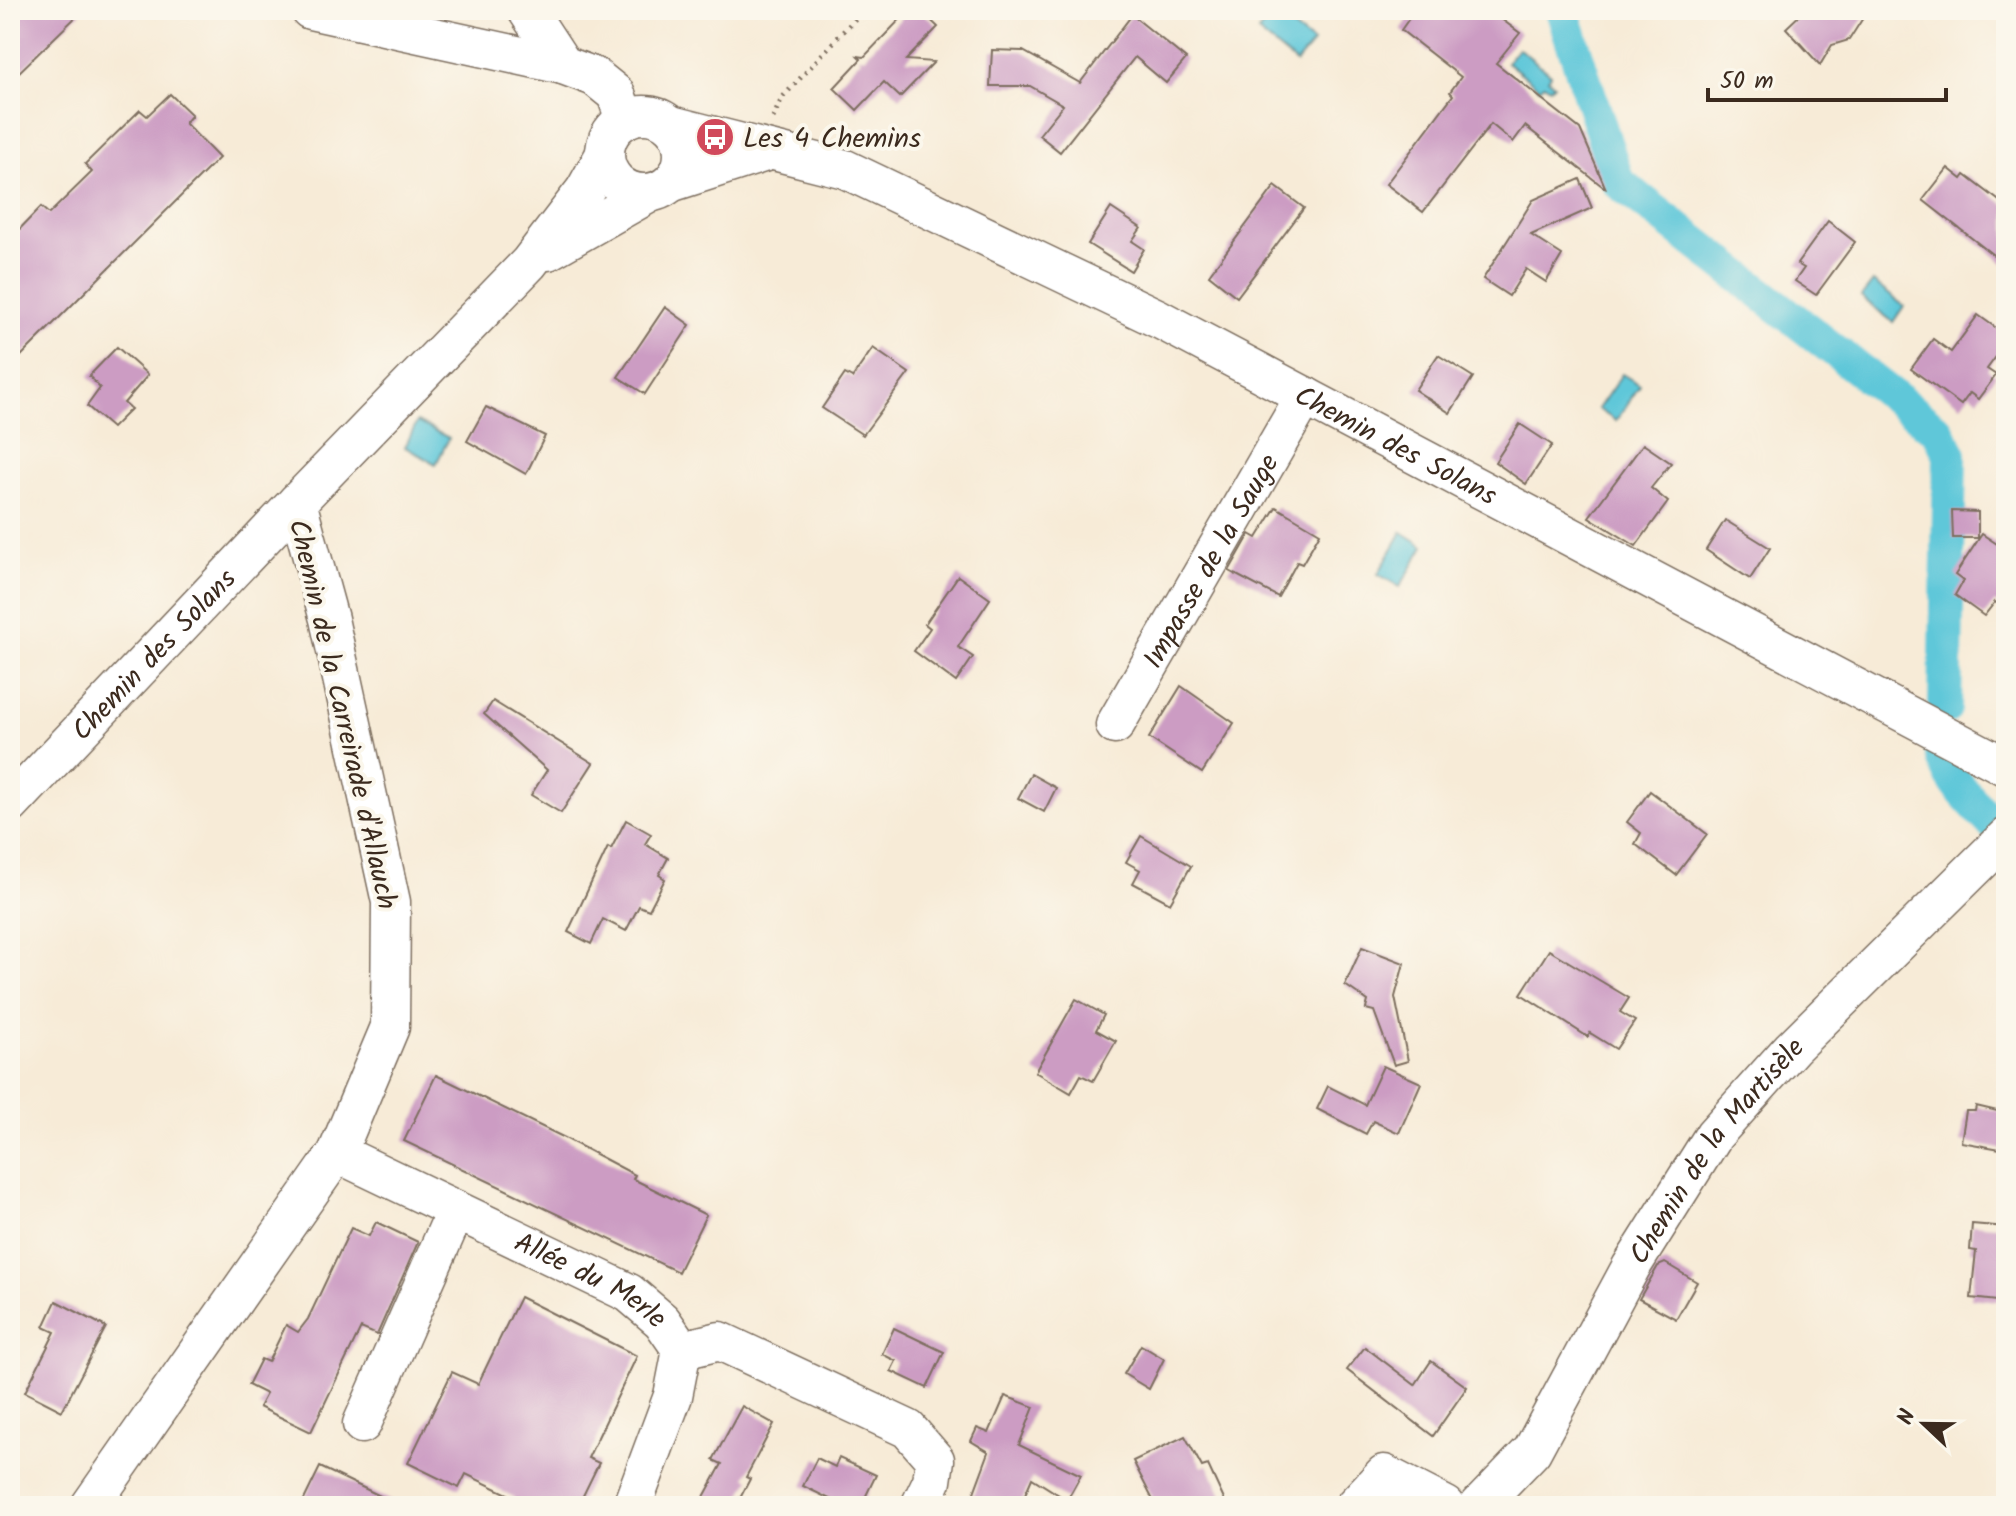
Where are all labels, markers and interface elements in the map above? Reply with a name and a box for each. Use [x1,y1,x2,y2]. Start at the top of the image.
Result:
scale bar [1708,52,1946,102]
text: 50 m [1720,62,1774,101]
bus stop icon: Les 4 Chemins [694,116,736,158]
place label: Les 4 Chemins [743,117,921,162]
street label: Chemin des Solans [1286,375,1505,519]
street label: Impasse de la Sauge [1132,445,1292,678]
street label: Chemin de la Carreirade d'Allauch [275,515,408,914]
street label: Chemin des Solans [62,559,248,752]
street label: Chemin de la Martisèle [1618,1027,1816,1274]
street label: Allée du Merle [506,1221,676,1341]
north arrow [1884,1384,1964,1464]
text: N [1889,1404,1927,1430]

